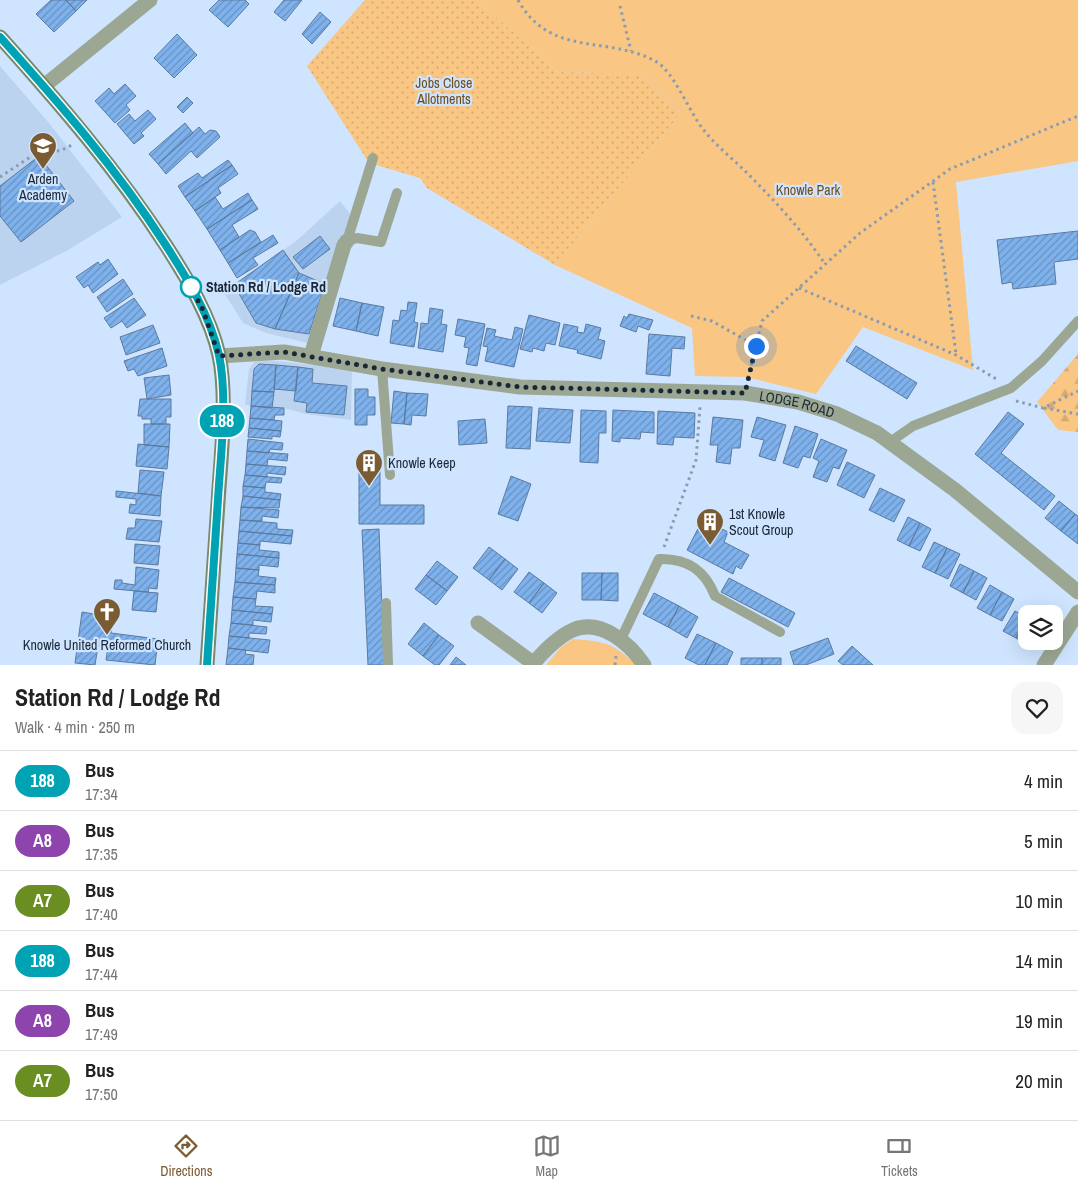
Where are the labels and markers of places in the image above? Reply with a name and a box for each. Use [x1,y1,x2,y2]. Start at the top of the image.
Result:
school or university icon: Arden Academy [28,131,58,170]
place label: Arden Academy [18,170,67,204]
marker: Station Rd / Lodge Rd [180,276,202,298]
place label: Station Rd / Lodge Rd [206,278,326,296]
building icon: Knowle Keep [354,448,384,487]
place label: Knowle Keep [388,454,456,472]
place label: 1st Knowle Scout Group [729,505,793,539]
building icon: 1st Knowle Scout Group [695,507,725,546]
church icon: Knowle United Reformed Church [92,597,122,636]
place label: Knowle United Reformed Church [23,636,191,654]

